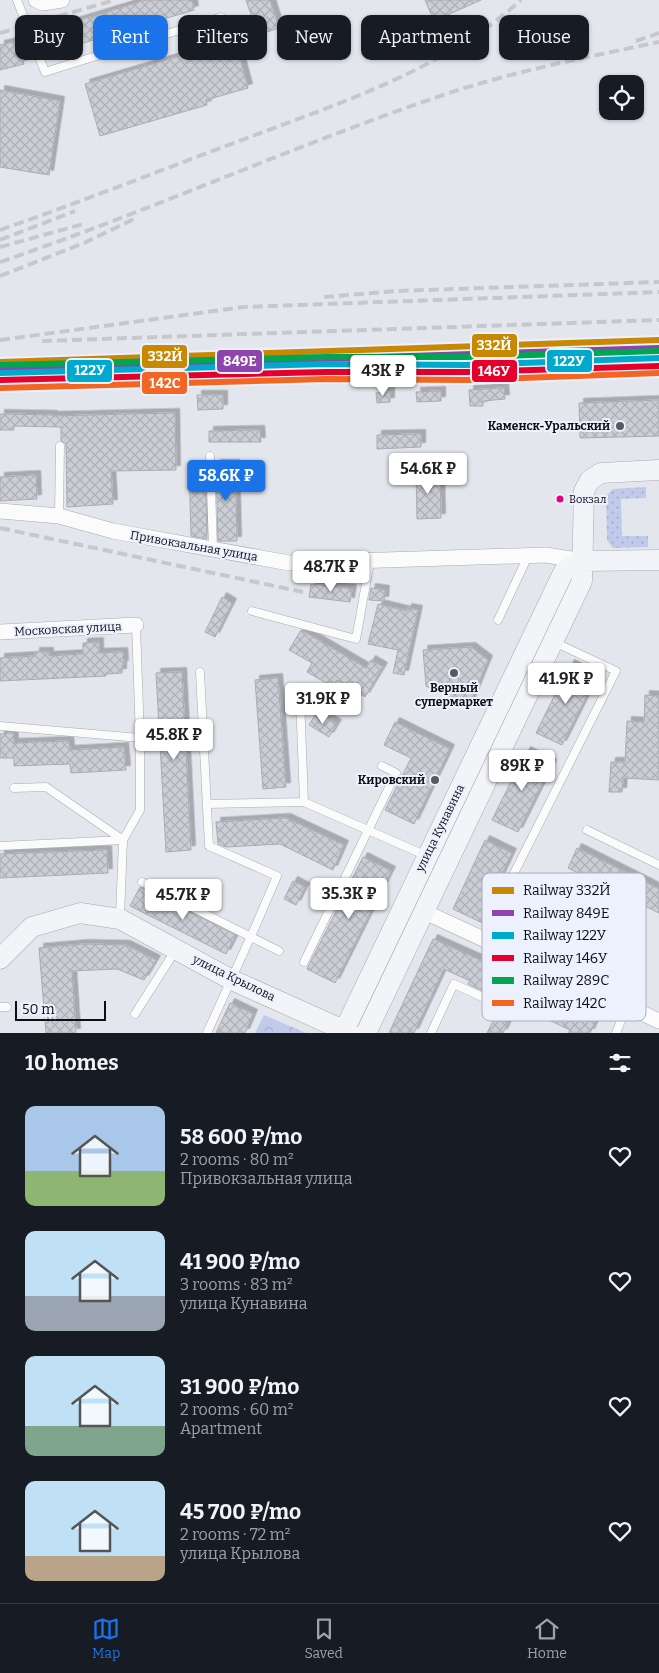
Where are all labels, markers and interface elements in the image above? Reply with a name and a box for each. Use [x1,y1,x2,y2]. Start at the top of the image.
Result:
chip: Buy [15,15,83,60]
chip: Rent [93,15,168,60]
chip: Filters [178,15,267,60]
chip: New [277,15,351,60]
chip: Apartment [361,15,489,60]
chip: House [499,15,589,60]
map controls [599,75,644,120]
button: locate [599,75,644,120]
line badge: 332Й [471,333,518,358]
text: 332Й [476,336,512,354]
line badge: 332Й [141,344,188,369]
text: 332Й [147,347,183,365]
line badge: 849Е [216,349,263,373]
line badge: 122У [546,349,593,373]
text: 849Е [223,353,257,370]
text: 122У [553,353,585,370]
pin: 43K ₽ [348,354,418,397]
line badge: 122У [66,359,113,383]
line badge: 146У [471,359,518,383]
text: 43K ₽ [361,361,405,380]
text: 122У [74,362,106,379]
text: 146У [478,363,511,380]
line badge: 142С [141,371,188,395]
text: 142С [149,375,181,392]
place label: Каменск-Уральский [488,419,610,433]
marker: Каменск-Уральский [614,420,626,432]
pin: 54.6K ₽ [382,452,474,495]
text: 54.6K ₽ [400,459,456,478]
pin: 58.6K ₽ [180,460,272,502]
text: 58.6K ₽ [198,466,254,485]
place label: Вокзал [569,493,607,506]
marker: Вокзал [555,494,565,504]
street label: Привокзальная улица [129,528,259,564]
pin: 48.7K ₽ [285,550,377,593]
text: 48.7K ₽ [303,557,359,576]
street label: Московская улица [14,619,122,639]
pin: 41.9K ₽ [520,662,612,705]
marker: Верный супермаркет [448,667,460,679]
text: 41.9K ₽ [539,669,593,688]
place label: Верный супермаркет [415,681,493,709]
pin: 31.9K ₽ [277,682,369,725]
text: 31.9K ₽ [296,689,350,708]
pin: 45.8K ₽ [128,718,220,761]
text: 45.8K ₽ [146,725,202,744]
pin: 89K ₽ [487,750,557,792]
text: 89K ₽ [500,756,544,775]
place label: Кировский [358,773,425,787]
marker: Кировский [429,774,441,786]
street label: улица Кунавина [412,782,467,875]
legend [482,873,646,1021]
pin: 45.7K ₽ [137,878,229,921]
pin: 35.3K ₽ [303,878,395,920]
text: Railway 332Й [523,881,611,899]
text: 35.3K ₽ [321,884,377,903]
text: 45.7K ₽ [156,885,210,904]
text: Railway 849Е [523,905,609,922]
text: Railway 122У [523,927,607,944]
text: Railway 146У [523,950,608,967]
street label: улица Крылова [190,952,278,1004]
text: Railway 289С [523,972,609,989]
text: Railway 142С [523,995,606,1012]
scale bar [15,998,106,1021]
text: 50 m [22,1001,55,1018]
icon: filters [606,1049,634,1077]
text: 10 homes [25,1050,119,1076]
text: 58 600 ₽/mo [180,1124,302,1150]
icon: home [65,1126,125,1186]
icon: heart [606,1142,634,1170]
text: 2 rooms · 80 m² [180,1150,294,1169]
text: Привокзальная улица [180,1169,352,1188]
text: 41 900 ₽/mo [180,1249,300,1275]
icon: home [65,1251,125,1311]
icon: heart [606,1267,634,1295]
text: 3 rooms · 83 m² [180,1275,293,1294]
text: улица Кунавина [180,1294,308,1313]
text: 31 900 ₽/mo [180,1374,299,1400]
icon: home [65,1376,125,1436]
icon: heart [606,1392,634,1420]
text: 2 rooms · 60 m² [180,1400,293,1419]
text: Apartment [180,1419,262,1438]
text: 45 700 ₽/mo [180,1499,301,1525]
icon: home [65,1501,125,1561]
icon: heart [606,1517,634,1545]
text: 2 rooms · 72 m² [180,1525,290,1544]
text: улица Крылова [180,1544,300,1563]
tab: Map [92,1615,120,1662]
tab: Saved [304,1615,343,1662]
tab: Home [527,1615,567,1662]

